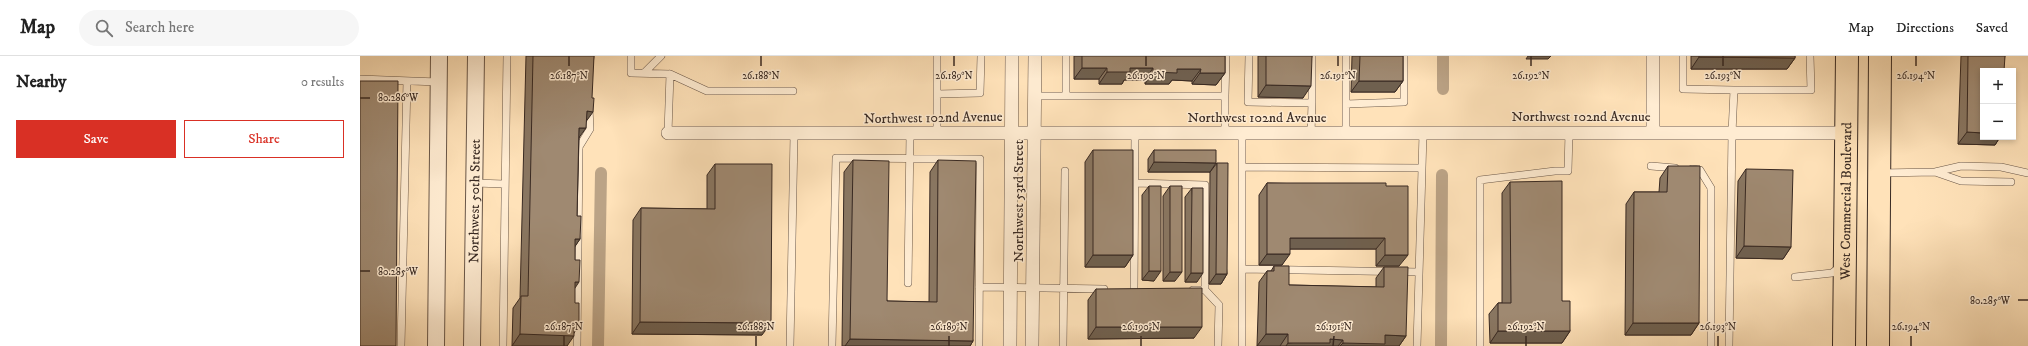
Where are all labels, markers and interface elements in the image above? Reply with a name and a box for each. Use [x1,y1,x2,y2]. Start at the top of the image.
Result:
search box [79,10,359,46]
text: Map [20,16,55,39]
icon: search [93,17,115,39]
text: Search here [125,18,194,37]
text: Map [1848,19,1874,37]
text: Directions [1896,19,1954,37]
text: Saved [1976,19,2008,37]
map controls [1980,68,2016,140]
button: + [1980,68,2016,104]
text: 26.187°N [550,70,588,82]
text: 26.188°N [742,70,780,82]
text: 26.189°N [935,70,973,82]
text: 26.190°N [1127,70,1165,82]
text: 26.191°N [1320,70,1356,82]
text: 26.192°N [1512,70,1550,82]
text: 26.193°N [1705,70,1741,82]
text: 26.194°N [1897,70,1935,82]
text: Nearby [16,71,66,93]
text: 0 results [301,74,344,90]
text: 80.286°W [378,92,419,104]
button: − [1980,104,2016,140]
street label: Northwest 102nd Avenue [863,108,1003,128]
street label: Northwest 102nd Avenue [1512,108,1651,126]
street label: Northwest 102nd Avenue [1188,109,1327,127]
button: Save [16,120,176,158]
button: Share [184,120,344,158]
street label: West Commercial Boulevard [1837,122,1856,281]
street label: Northwest 50th Street [465,138,485,263]
street label: Northwest 53rd Street [1010,139,1028,262]
text: 80.285°W [378,266,419,278]
text: 80.285°W [1970,295,2011,307]
text: 26.187°N [545,321,583,333]
text: 26.188°N [737,321,775,333]
text: 26.189°N [930,321,968,333]
text: 26.190°N [1122,321,1160,333]
text: 26.191°N [1316,321,1352,333]
text: 26.192°N [1507,321,1545,333]
text: 26.193°N [1700,321,1736,333]
text: 26.194°N [1892,321,1930,333]

